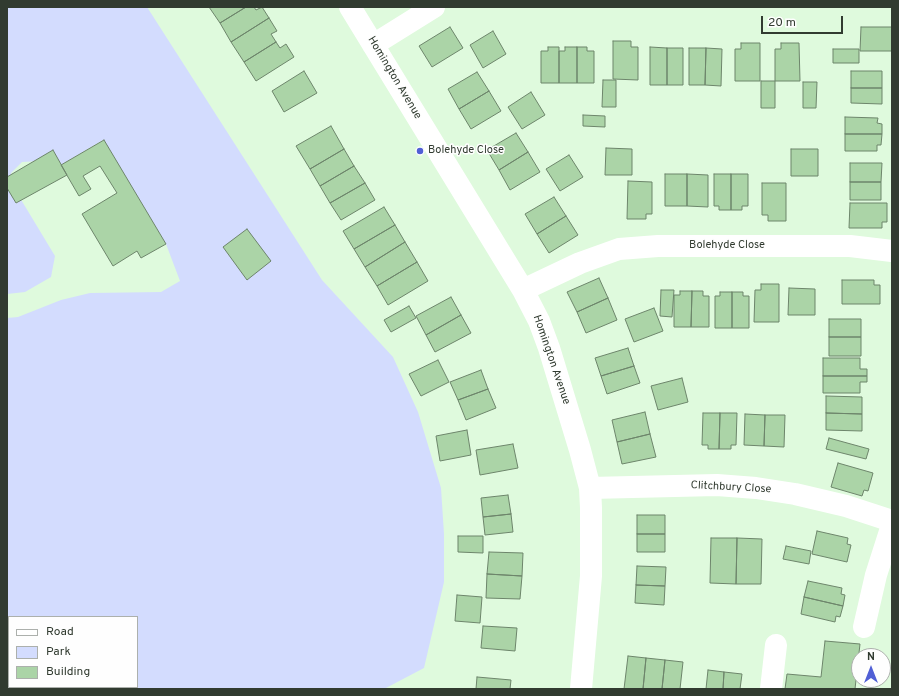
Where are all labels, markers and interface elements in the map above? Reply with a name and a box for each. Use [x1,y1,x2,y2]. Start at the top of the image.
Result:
scale bar [763,8,845,34]
text: 20 m [768,15,796,31]
street label: Homington Avenue [364,34,424,122]
place label: Bolehyde Close [428,144,504,158]
marker: Bolehyde Close [415,146,425,156]
street label: Bolehyde Close [689,239,765,253]
street label: Homington Avenue [529,313,573,407]
street label: Clitchbury Close [690,479,772,497]
legend [8,616,138,688]
text: Road [46,624,74,640]
text: Park [46,644,71,660]
north arrow [851,648,891,688]
text: N [867,650,875,664]
text: Building [46,664,90,680]

